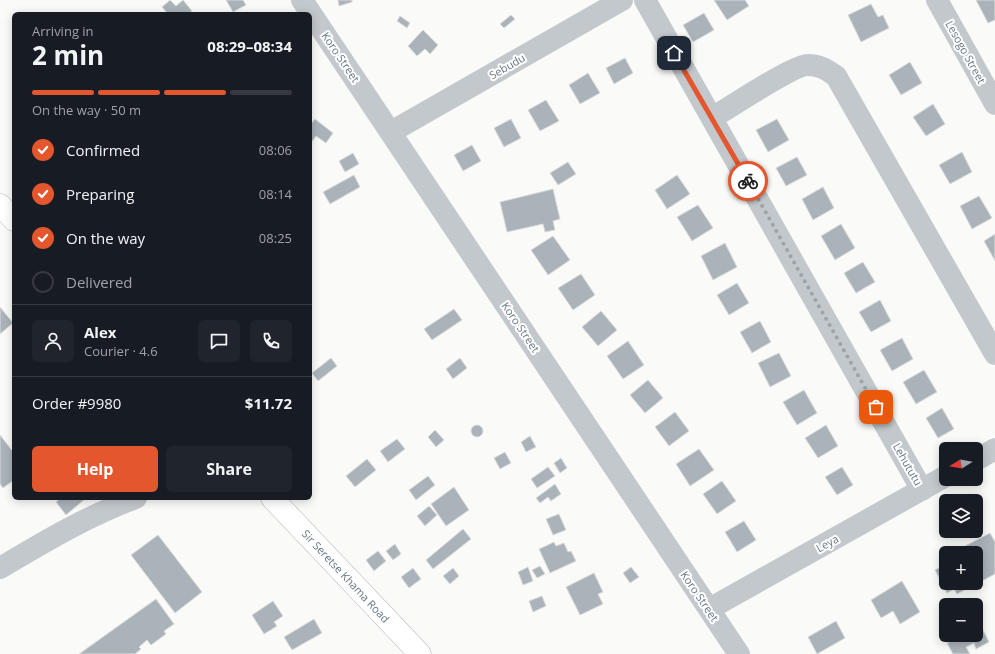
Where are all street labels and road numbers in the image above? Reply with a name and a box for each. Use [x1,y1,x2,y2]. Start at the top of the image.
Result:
street label: Lesogo Street [942,18,990,86]
street label: Koro Street [319,29,363,85]
street label: Sebudu [486,50,528,82]
street label: Koro Street [499,299,543,355]
street label: Lehututu [890,440,926,488]
street label: Sir Seretse Khama Road [299,526,393,626]
street label: Leya [813,531,841,555]
street label: Koro Street [678,568,722,624]

